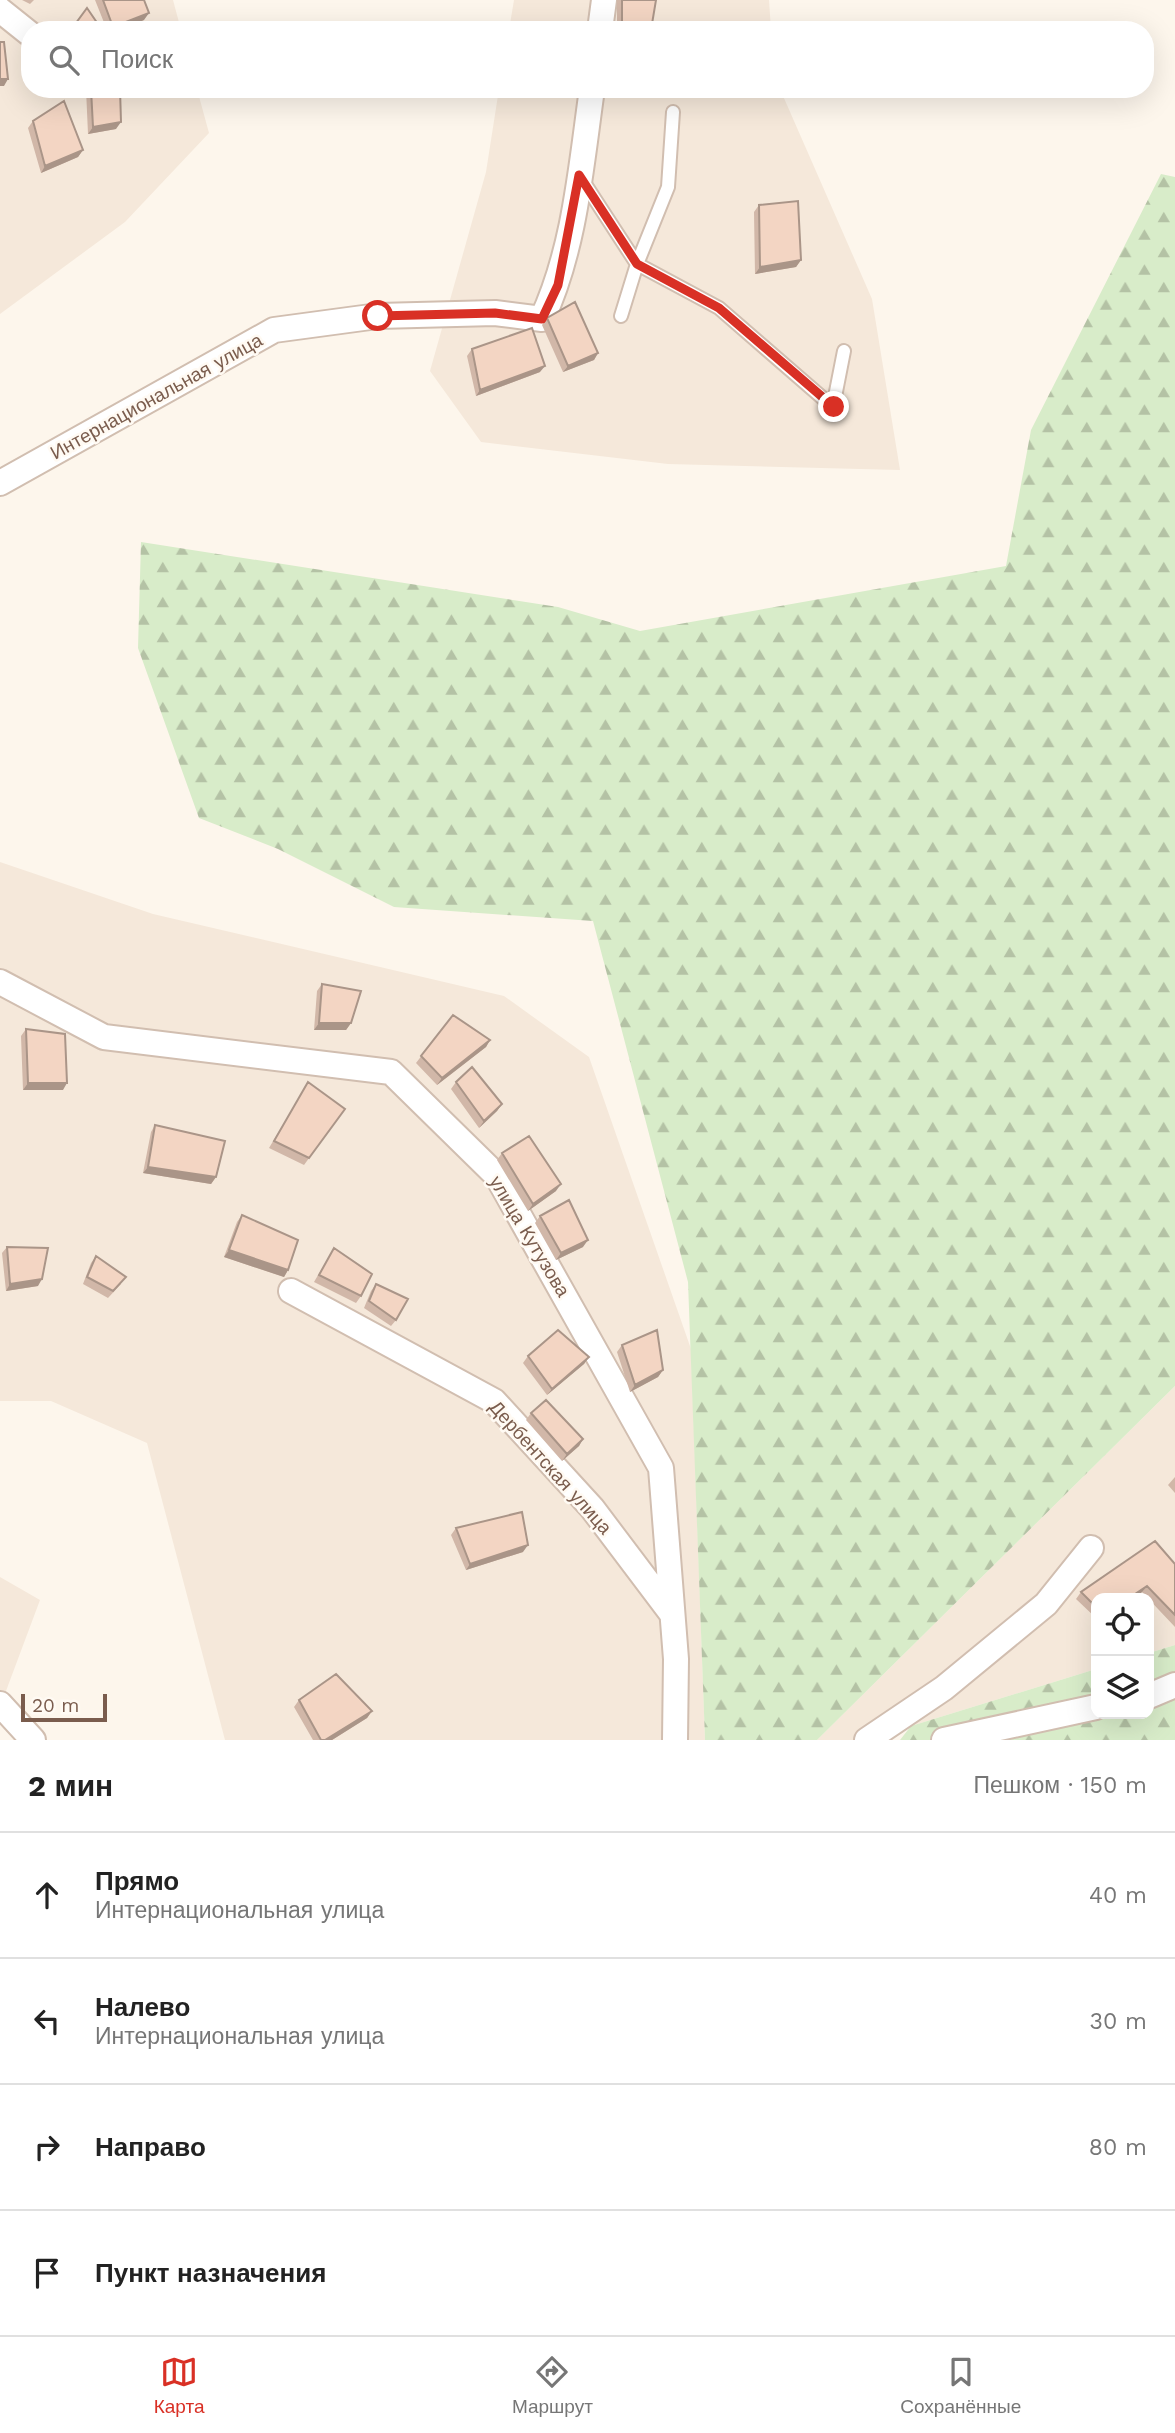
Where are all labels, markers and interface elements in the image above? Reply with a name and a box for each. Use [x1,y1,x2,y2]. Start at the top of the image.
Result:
search box [21,21,1154,98]
icon: search [45,41,83,79]
text: Поиск [101,44,173,74]
route start [362,300,393,331]
street label: Интернациональная улица [46,328,267,464]
route end [818,391,849,422]
street label: улица Кутузова [484,1172,575,1301]
street label: Дербентская улица [485,1396,617,1539]
map controls [1091,1593,1154,1719]
button: locate [1091,1593,1154,1656]
button: layers [1091,1656,1154,1719]
scale bar [21,1691,107,1723]
text: 20 m [32,1694,79,1717]
text: 2 мин [28,1768,113,1803]
text: Пешком · 150 m [973,1772,1147,1799]
text: Прямо [95,1866,179,1896]
icon: ahead [28,1876,66,1914]
text: 40 m [1089,1882,1147,1909]
text: Интернациональная улица [95,1897,384,1924]
text: Налево [95,1992,190,2022]
icon: left [28,2002,66,2040]
text: 30 m [1090,2008,1147,2035]
text: Интернациональная улица [95,2023,384,2050]
icon: right [28,2128,66,2166]
text: Направо [95,2132,206,2162]
text: 80 m [1089,2134,1147,2161]
icon: arrive [28,2254,66,2292]
text: Пункт назначения [95,2258,326,2288]
tab: Карта [154,2353,205,2418]
tab: Маршрут [512,2353,593,2418]
tab: Сохранённые [900,2353,1021,2418]

